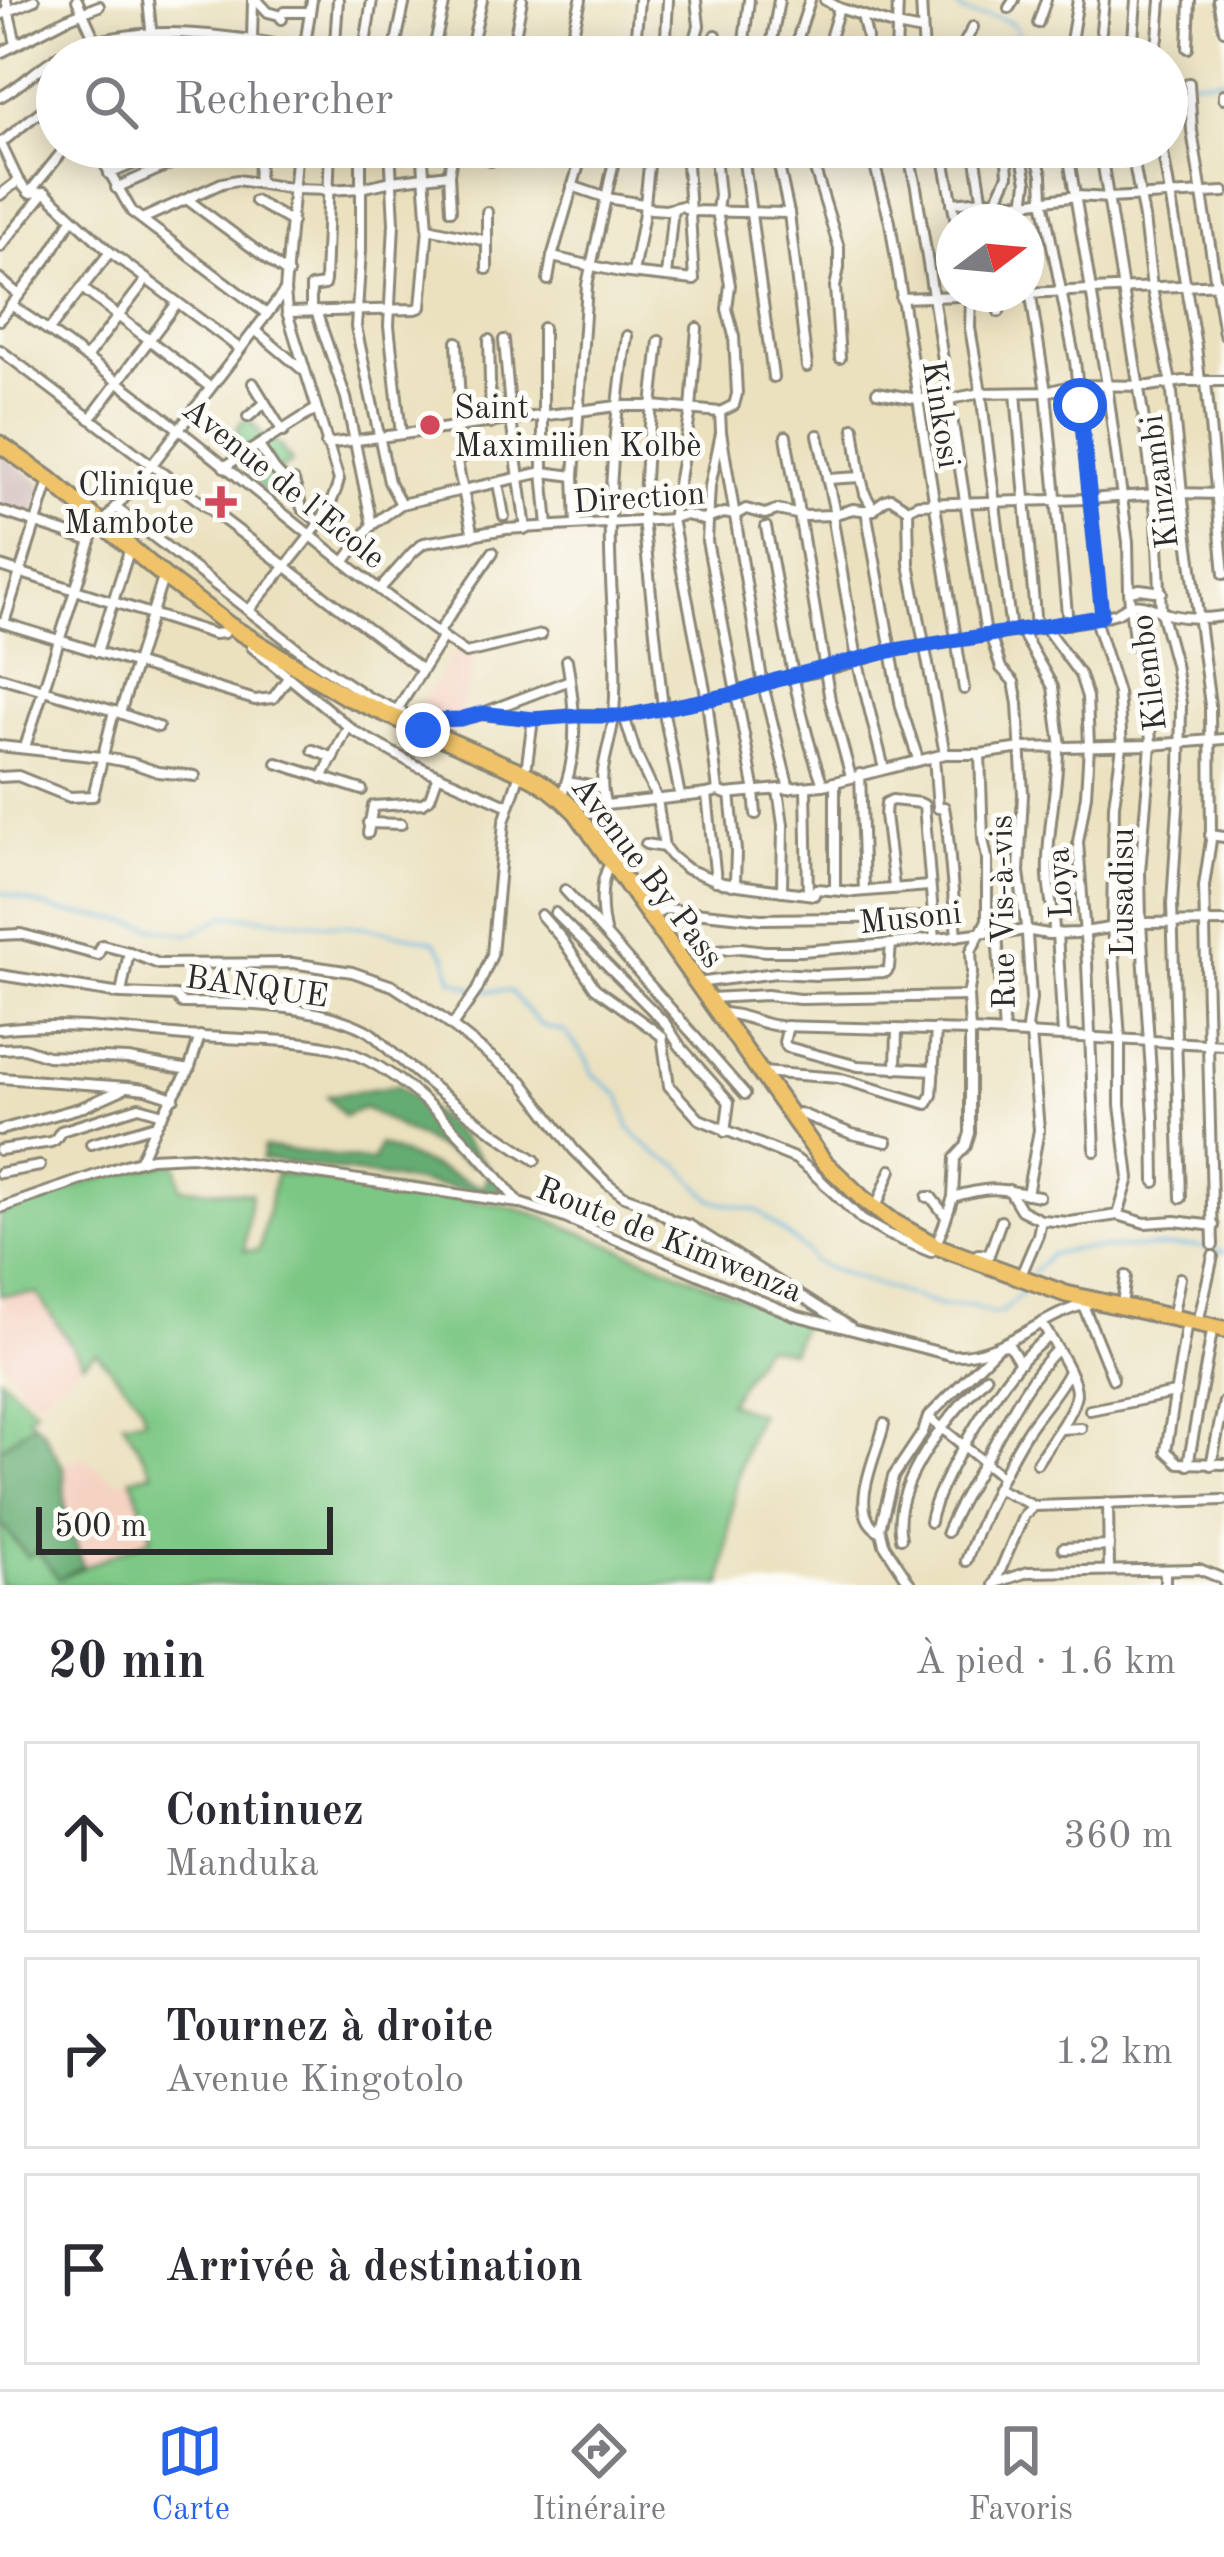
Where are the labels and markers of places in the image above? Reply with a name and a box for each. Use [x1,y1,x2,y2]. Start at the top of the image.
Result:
place label: Saint Maximilien Kolbè [454,393,702,464]
marker: Saint Maximilien Kolbè [417,412,443,438]
place label: Clinique Mambote [64,470,194,541]
marker: Clinique Mambote [205,486,237,518]

